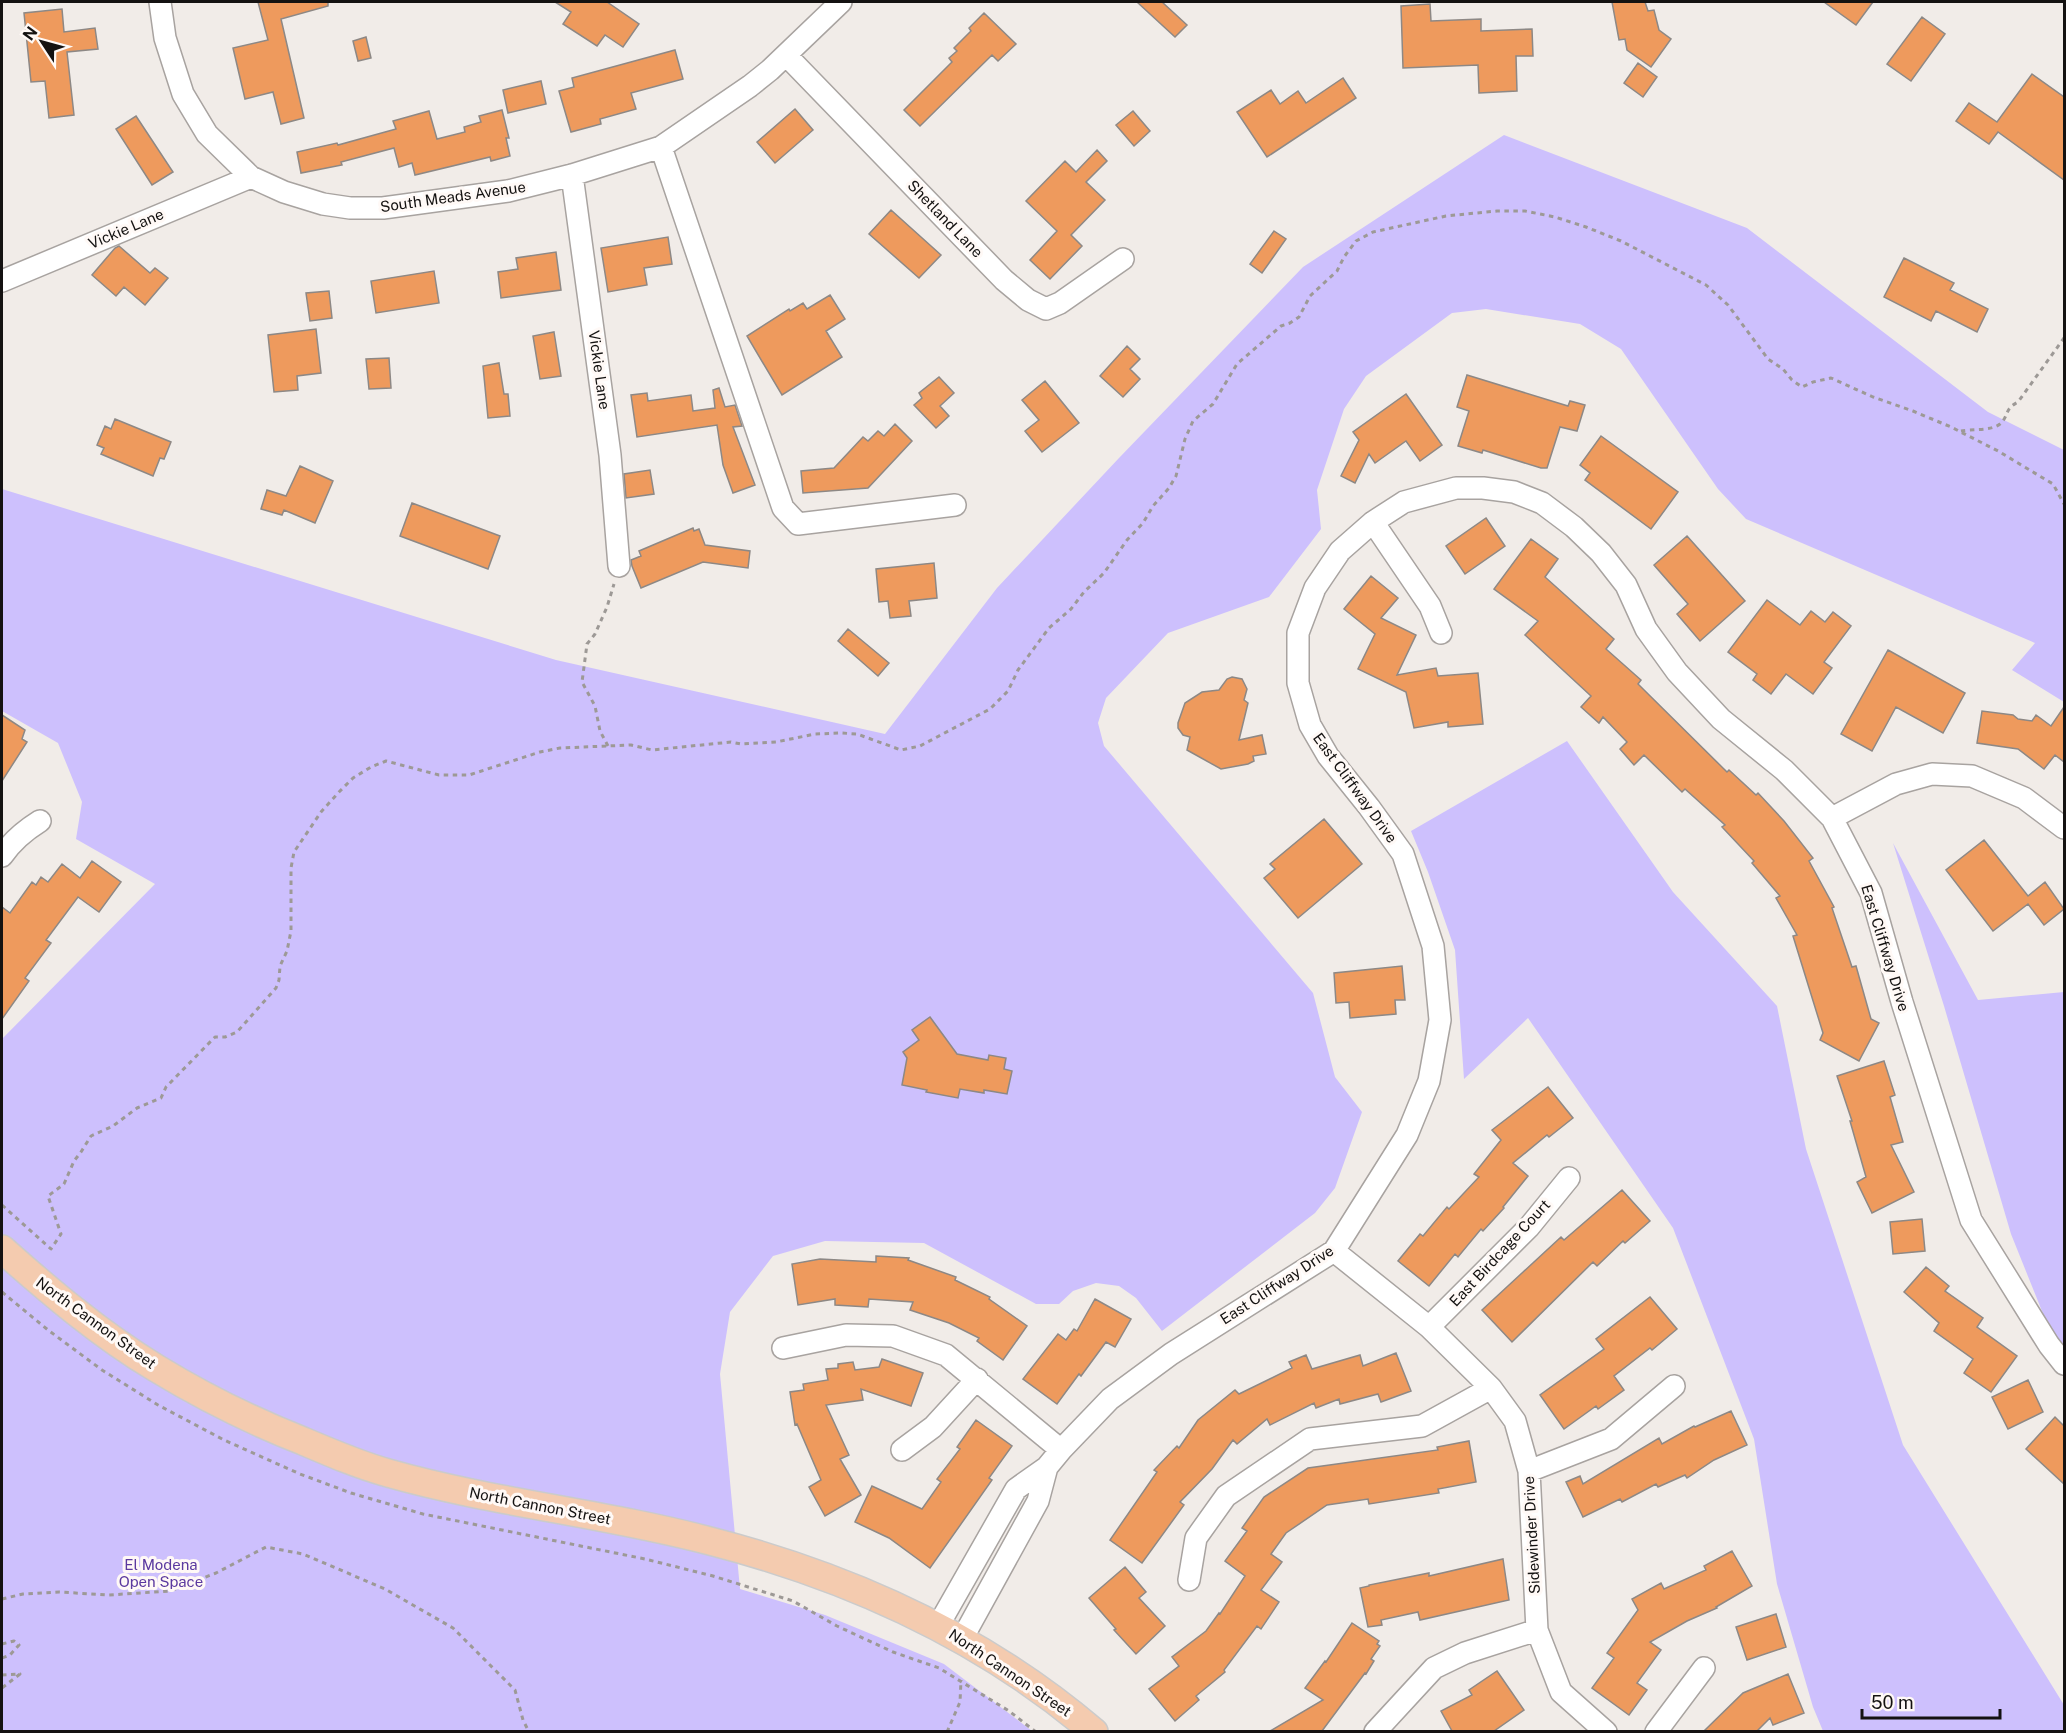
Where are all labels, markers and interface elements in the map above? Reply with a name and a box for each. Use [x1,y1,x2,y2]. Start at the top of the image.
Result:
north arrow [12,12,72,72]
text: N [19,23,42,44]
street label: Shetland Lane [904,177,986,261]
street label: South Meads Avenue [379,178,527,215]
street label: Vickie Lane [86,205,166,252]
street label: Vickie Lane [586,329,613,411]
street label: East Cliffway Drive [1310,730,1401,846]
street label: East Cliffway Drive [1858,882,1913,1013]
street label: East Birdcage Court [1446,1196,1554,1309]
street label: East Cliffway Drive [1217,1242,1337,1328]
street label: North Cannon Street [33,1273,160,1372]
street label: Sidewinder Drive [1520,1476,1543,1594]
street label: North Cannon Street [468,1483,612,1528]
park label: El Modena Open Space [119,1556,203,1590]
street label: North Cannon Street [946,1625,1075,1720]
scale bar [1862,1682,2000,1720]
text: 50 m [1871,1692,1914,1713]

